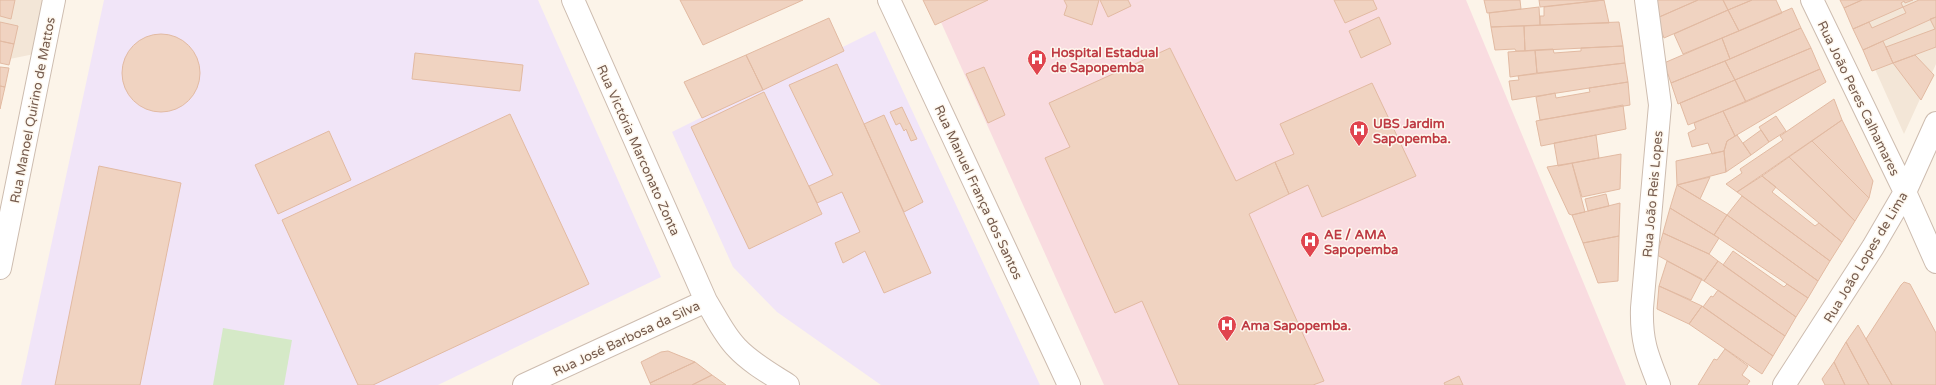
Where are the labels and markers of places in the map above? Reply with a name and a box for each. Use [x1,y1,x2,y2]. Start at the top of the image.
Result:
place label: Hospital Estadual de Sapopemba [1051,45,1158,76]
hospital icon: Hospital Estadual de Sapopemba [1026,48,1048,76]
place label: UBS Jardim Sapopemba. [1373,116,1451,147]
hospital icon: UBS Jardim Sapopemba. [1348,119,1370,147]
place label: AE / AMA Sapopemba [1324,227,1398,258]
hospital icon: AE / AMA Sapopemba [1299,230,1321,258]
hospital icon: Ama Sapopemba. [1216,314,1238,342]
place label: Ama Sapopemba. [1241,318,1351,334]

